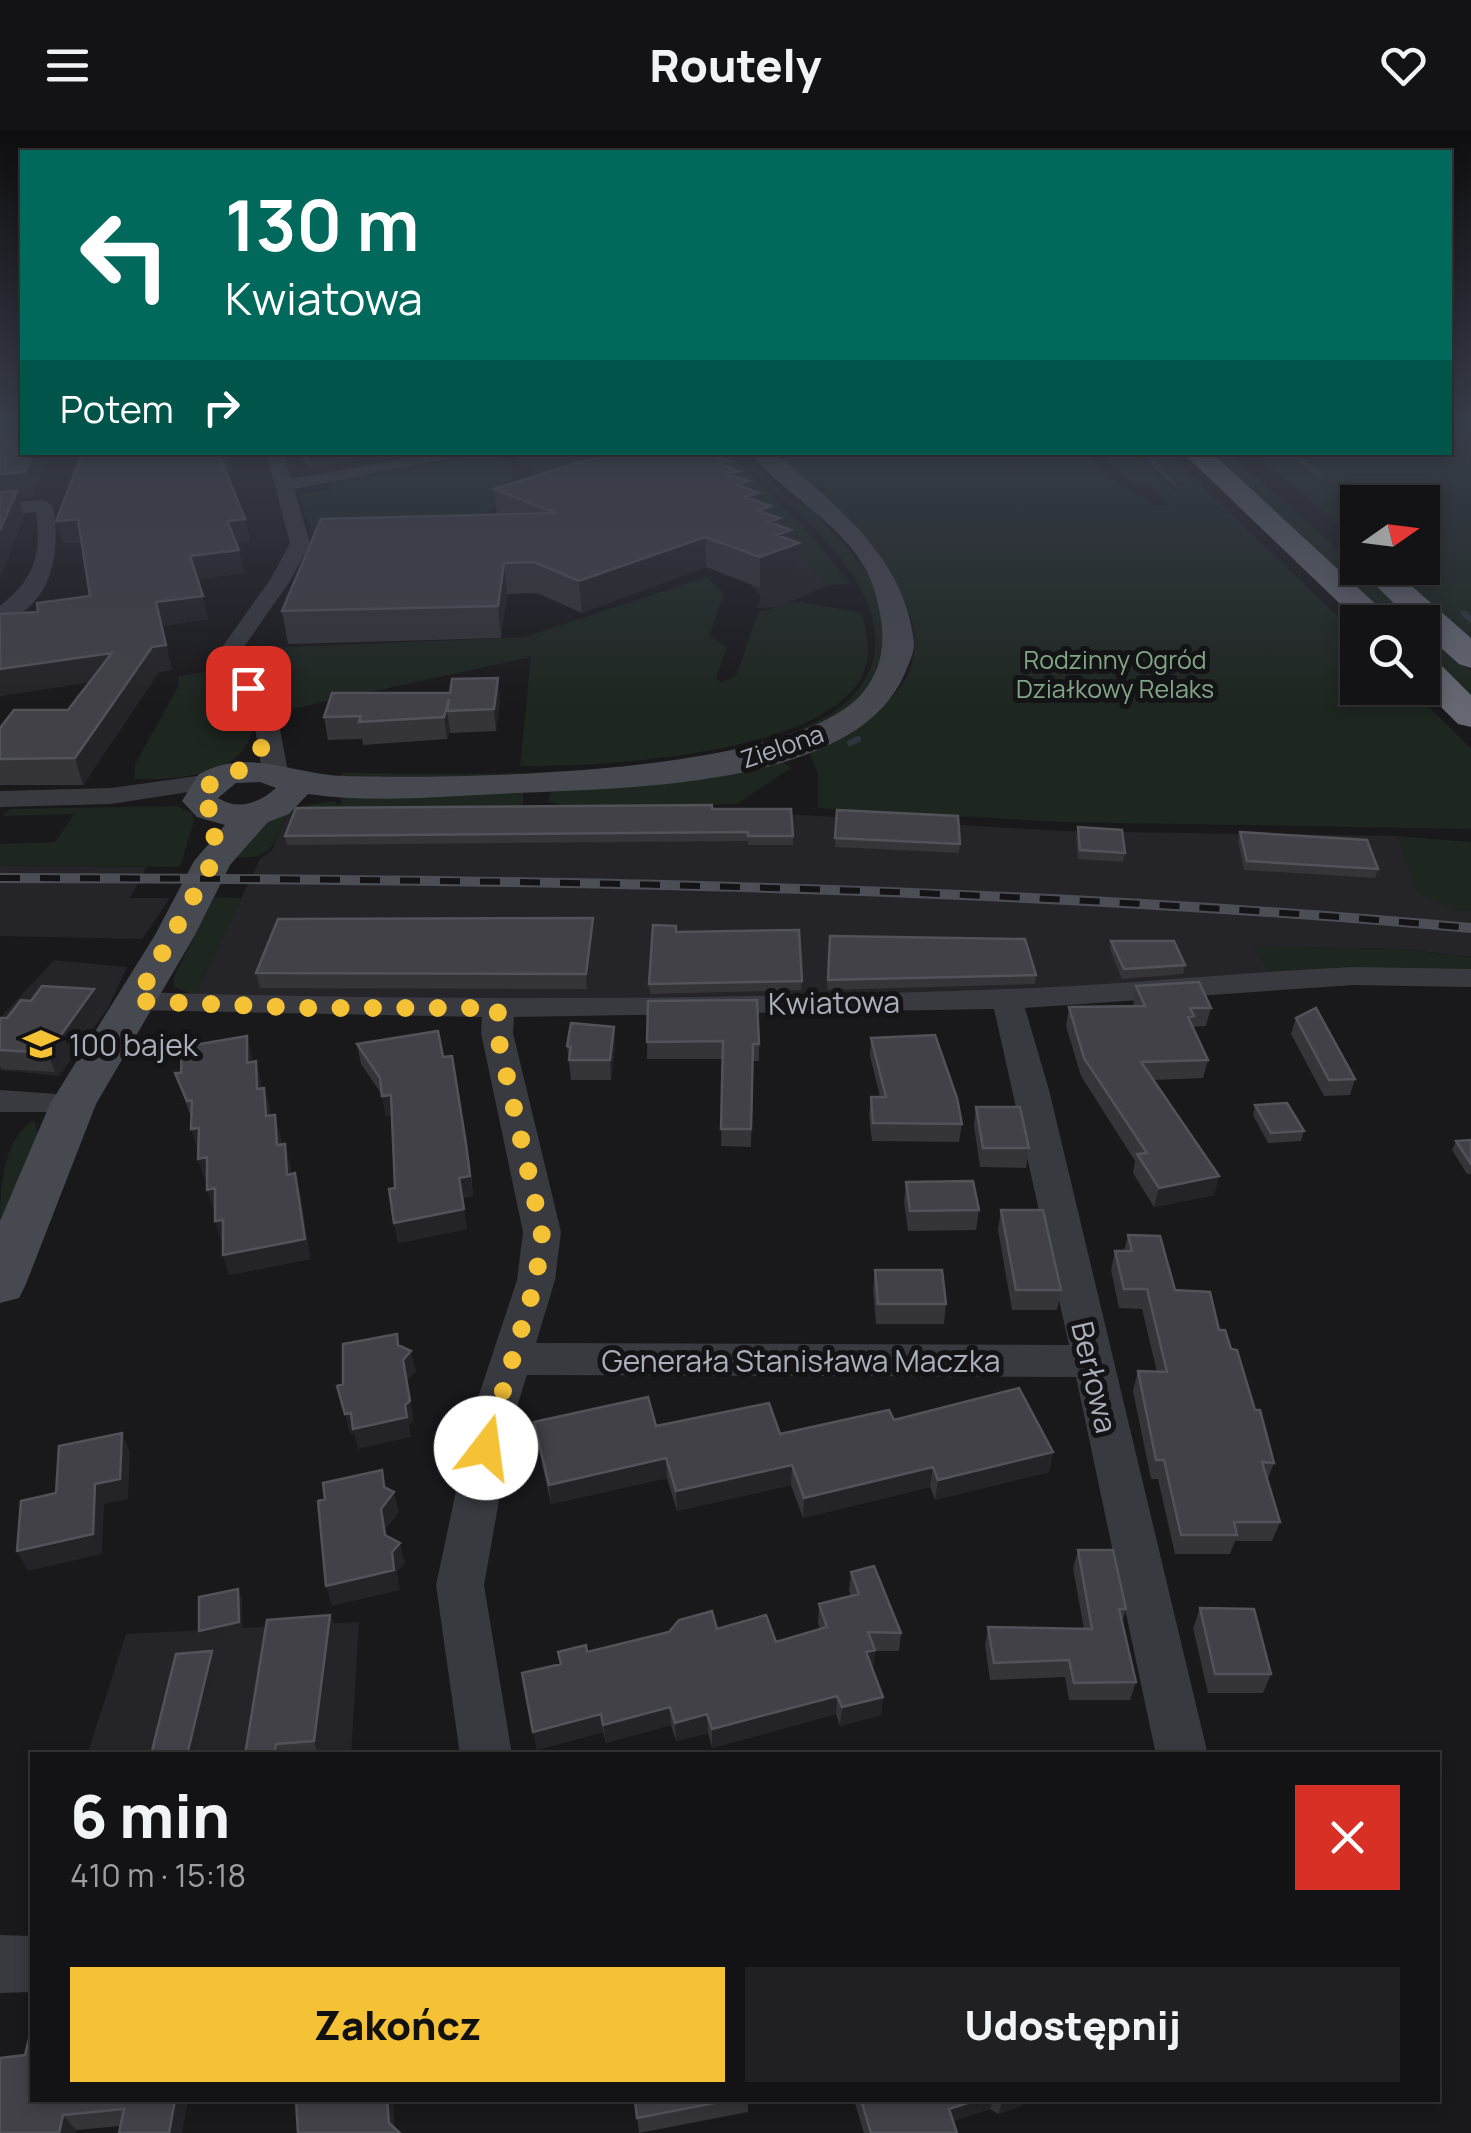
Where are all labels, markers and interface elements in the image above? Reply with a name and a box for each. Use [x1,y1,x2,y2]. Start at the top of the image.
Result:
text: Routely [650,34,821,96]
icon: menu [40,38,95,93]
icon: heart [1376,38,1431,93]
text: 130 m [225,176,419,272]
icon: left [60,190,190,320]
text: Kwiatowa [225,267,423,329]
icon: right [194,380,249,435]
text: Potem [60,382,174,434]
north arrow [1340,485,1440,585]
map controls [1340,485,1440,705]
button: search [1340,605,1440,705]
park label: Rodzinny Ogród Działkowy Relaks [1016,642,1214,706]
pin [206,646,291,731]
icon: arrive [221,661,276,716]
street label: Zielona [736,716,828,776]
street label: Kwiatowa [768,980,900,1024]
place label: 100 bajek [69,1024,199,1065]
school or university icon: 100 bajek [22,1025,60,1063]
street label: Berłowa [1062,1317,1128,1437]
street label: Generała Stanisława Maczka [602,1340,1000,1381]
position arrow [434,1396,538,1500]
text: 6 min [70,1774,230,1856]
button: close [1295,1785,1400,1890]
text: 410 m · 15:18 [70,1853,246,1897]
button: Zakończ [70,1967,725,2082]
button: Udostępnij [745,1967,1400,2082]

